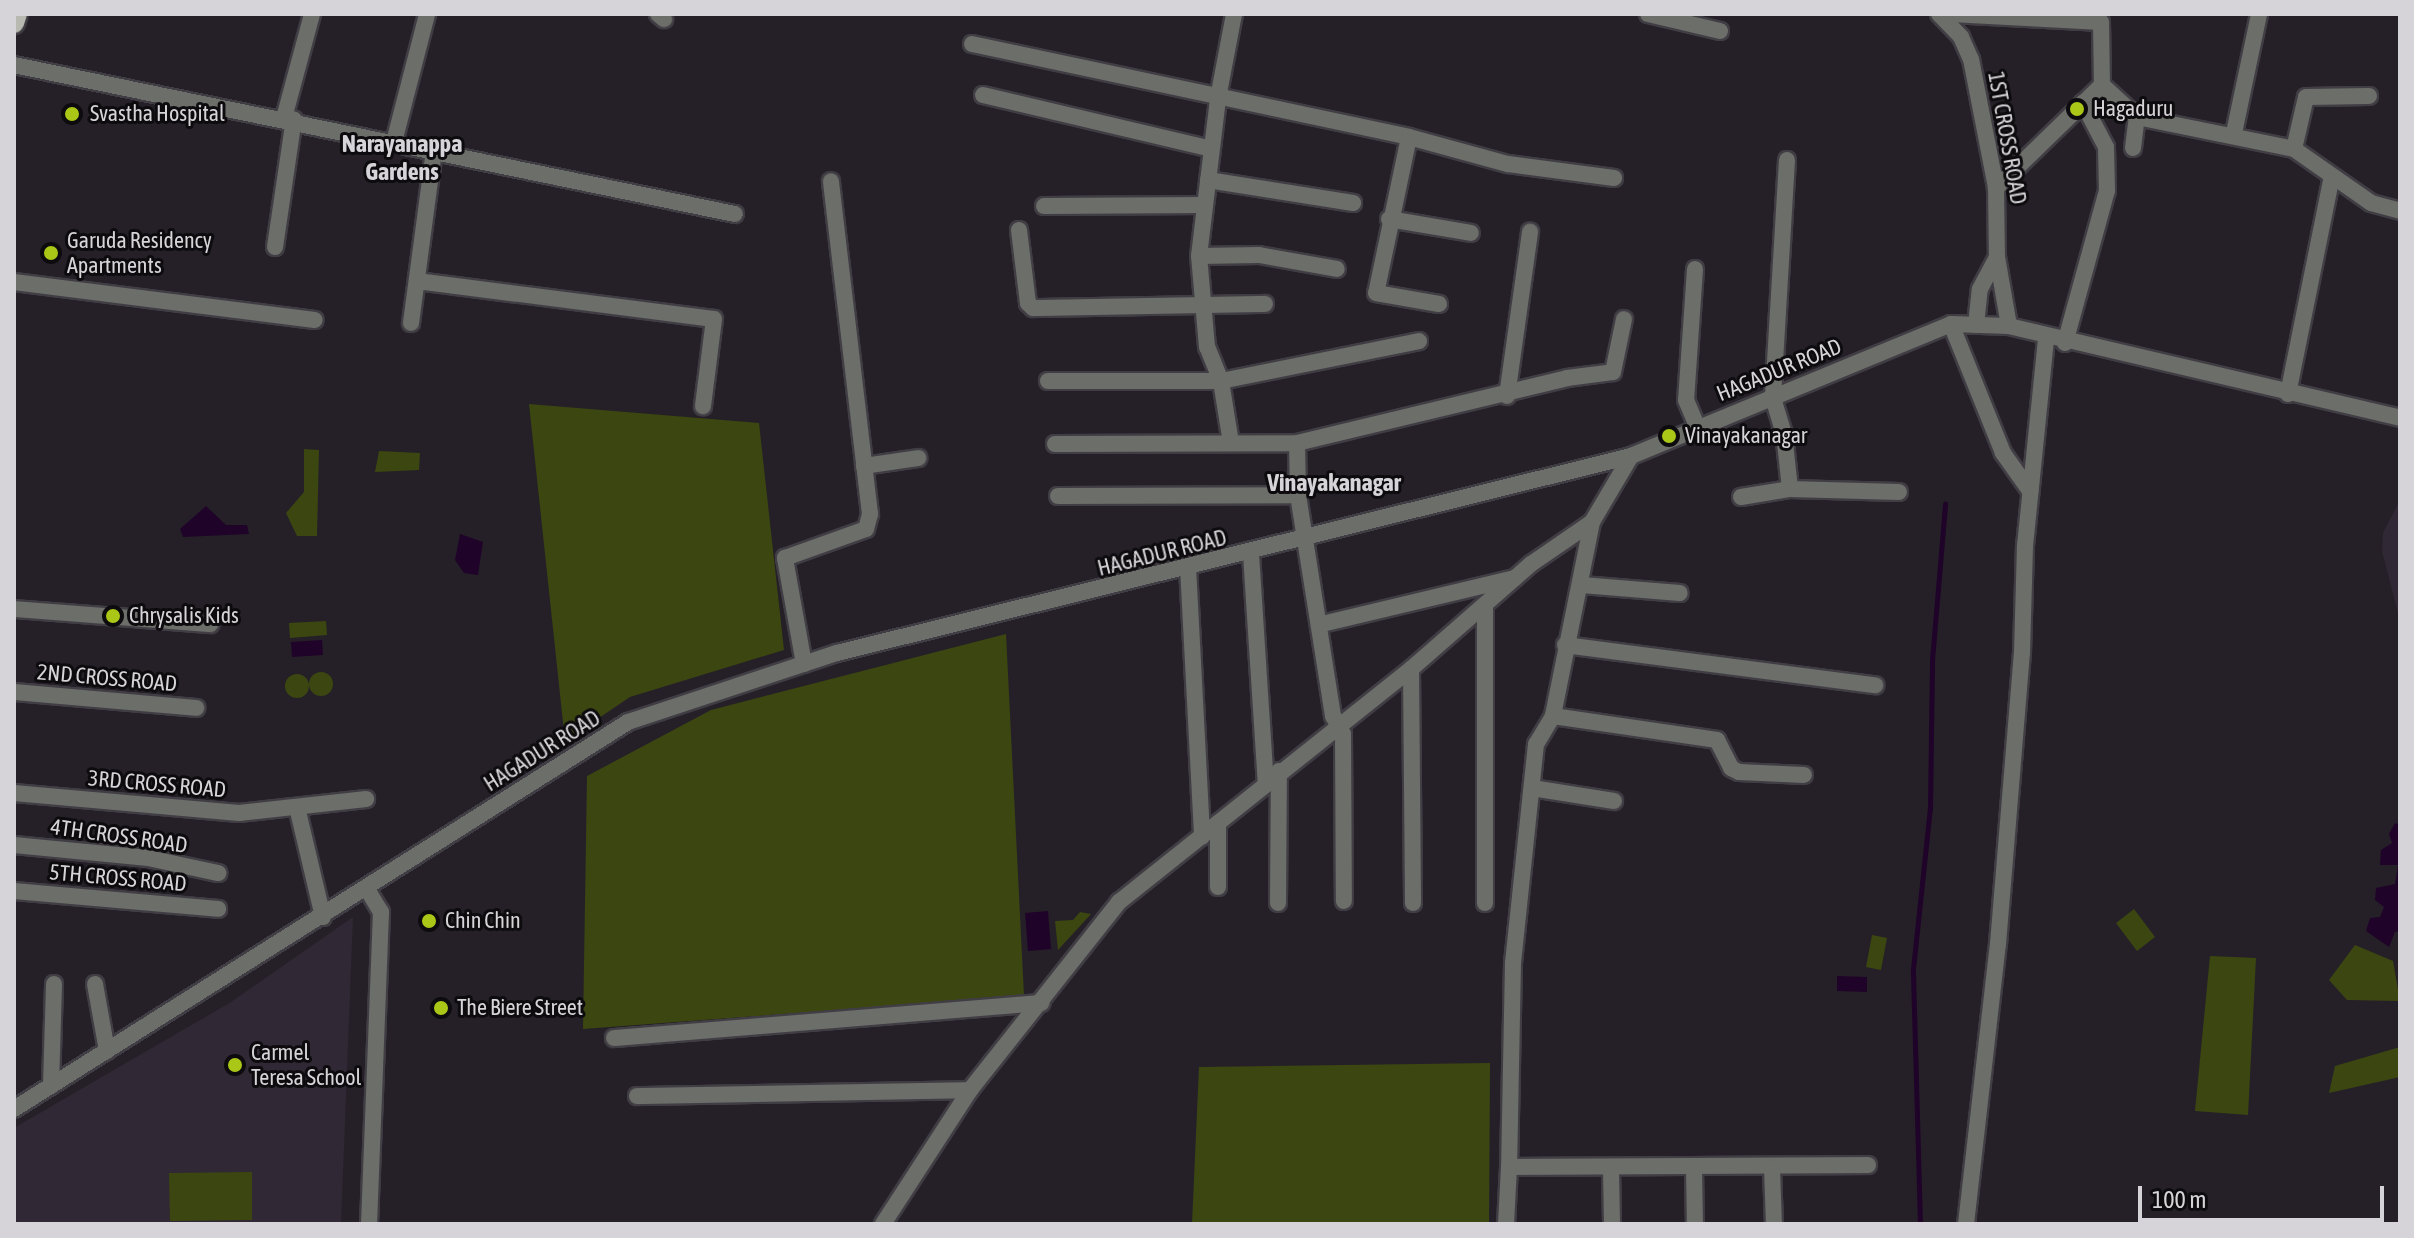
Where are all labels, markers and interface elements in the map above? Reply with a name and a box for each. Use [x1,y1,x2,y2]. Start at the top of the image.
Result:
street label: 1ST CROSS ROAD [1982,70,2032,206]
place label: Hagaduru [2093,96,2173,122]
marker: Hagaduru [2068,100,2086,118]
place label: Svastha Hospital [90,101,225,127]
marker: Svastha Hospital [61,103,83,125]
district label: Narayanappa Gardens [342,130,462,186]
place label: Garuda Residency Apartments [67,227,212,278]
marker: Garuda Residency Apartments [42,244,60,262]
street label: HAGADUR ROAD [1713,333,1845,407]
place label: Vinayakanagar [1685,423,1807,449]
marker: Vinayakanagar [1660,427,1678,445]
district label: Vinayakanagar [1267,469,1401,497]
street label: HAGADUR ROAD [1095,524,1229,582]
place label: Chrysalis Kids [129,603,239,629]
marker: Chrysalis Kids [104,607,122,625]
street label: 2ND CROSS ROAD [36,659,178,697]
street label: HAGADUR ROAD [479,705,605,797]
street label: 3RD CROSS ROAD [87,765,227,803]
street label: 4TH CROSS ROAD [49,813,189,859]
street label: 5TH CROSS ROAD [48,859,188,897]
place label: Chin Chin [445,908,521,934]
marker: Chin Chin [420,912,438,930]
place label: The Biere Street [457,995,583,1021]
marker: The Biere Street [432,999,450,1017]
place label: Carmel Teresa School [251,1039,361,1090]
marker: Carmel Teresa School [226,1056,244,1074]
scale bar [2142,1170,2388,1220]
text: 100 m [2152,1186,2206,1213]

